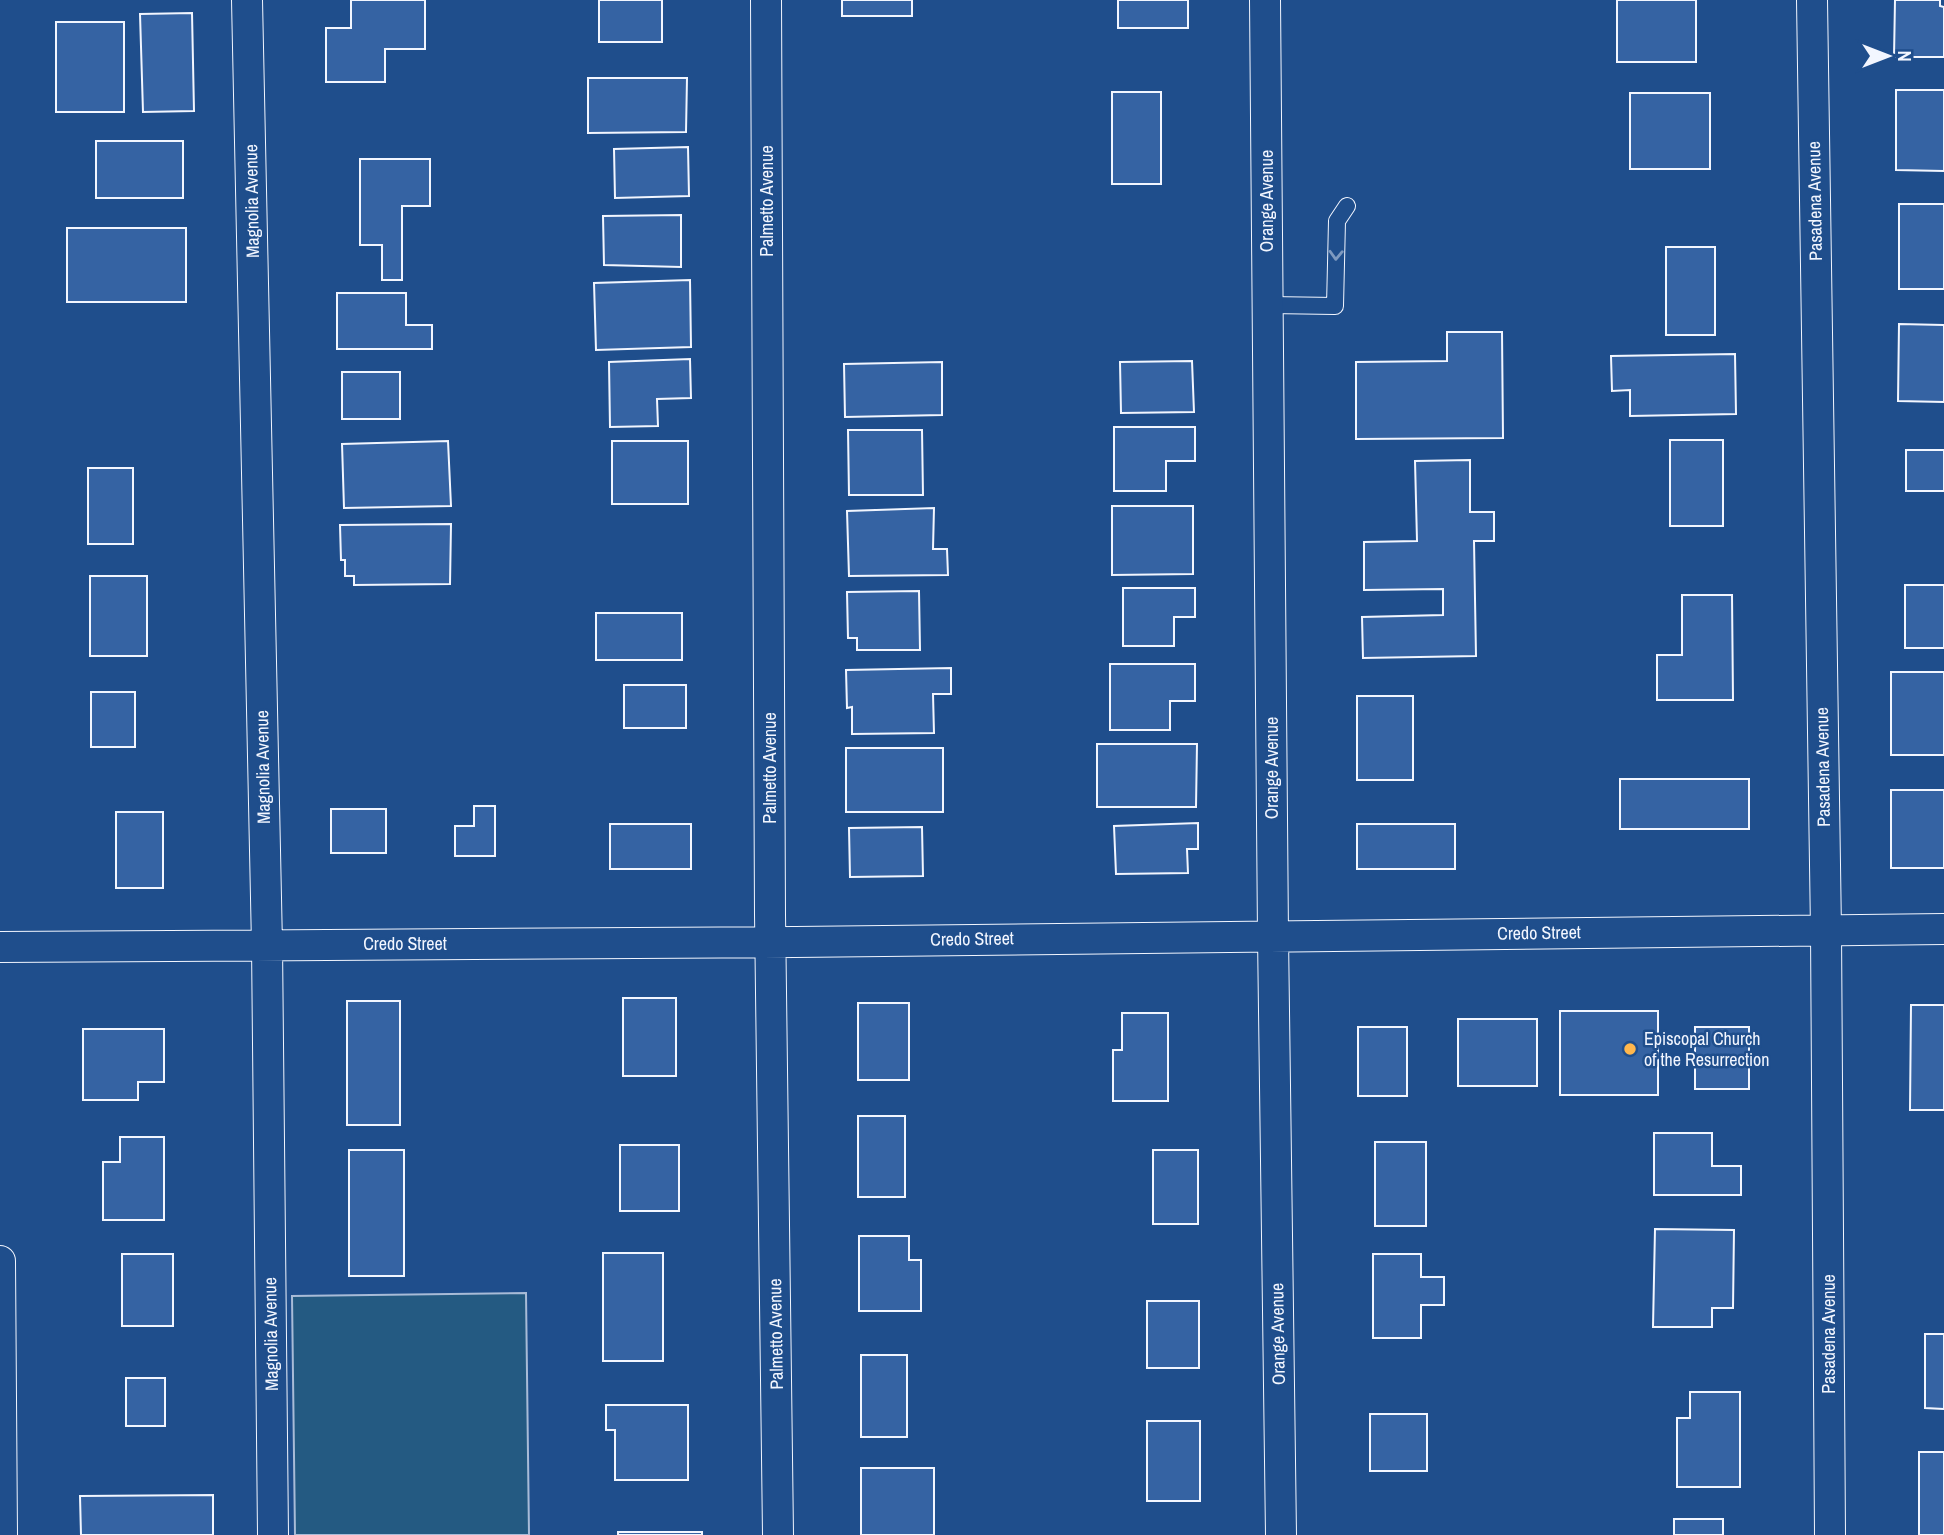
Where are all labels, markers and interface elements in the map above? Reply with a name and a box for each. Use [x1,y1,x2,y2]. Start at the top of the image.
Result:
north arrow [1853,21,1923,91]
text: N [1892,50,1918,62]
street label: Pasadena Avenue [1801,141,1828,261]
street label: Magnolia Avenue [238,144,265,258]
street label: Palmetto Avenue [754,145,779,257]
street label: Orange Avenue [1254,150,1279,252]
one-way arrow [1328,249,1343,260]
street label: Pasadena Avenue [1809,707,1836,827]
street label: Magnolia Avenue [249,710,276,824]
street label: Palmetto Avenue [757,712,782,824]
street label: Orange Avenue [1259,717,1284,819]
street label: Credo Street [1497,919,1581,946]
street label: Credo Street [930,925,1014,952]
street label: Credo Street [363,931,447,956]
place label: Episcopal Church of the Resurrection [1644,1026,1770,1072]
marker: Episcopal Church of the Resurrection [1622,1041,1638,1057]
street label: Pasadena Avenue [1816,1274,1841,1394]
street label: Magnolia Avenue [257,1277,284,1391]
street label: Palmetto Avenue [762,1278,789,1390]
street label: Orange Avenue [1264,1283,1291,1385]

